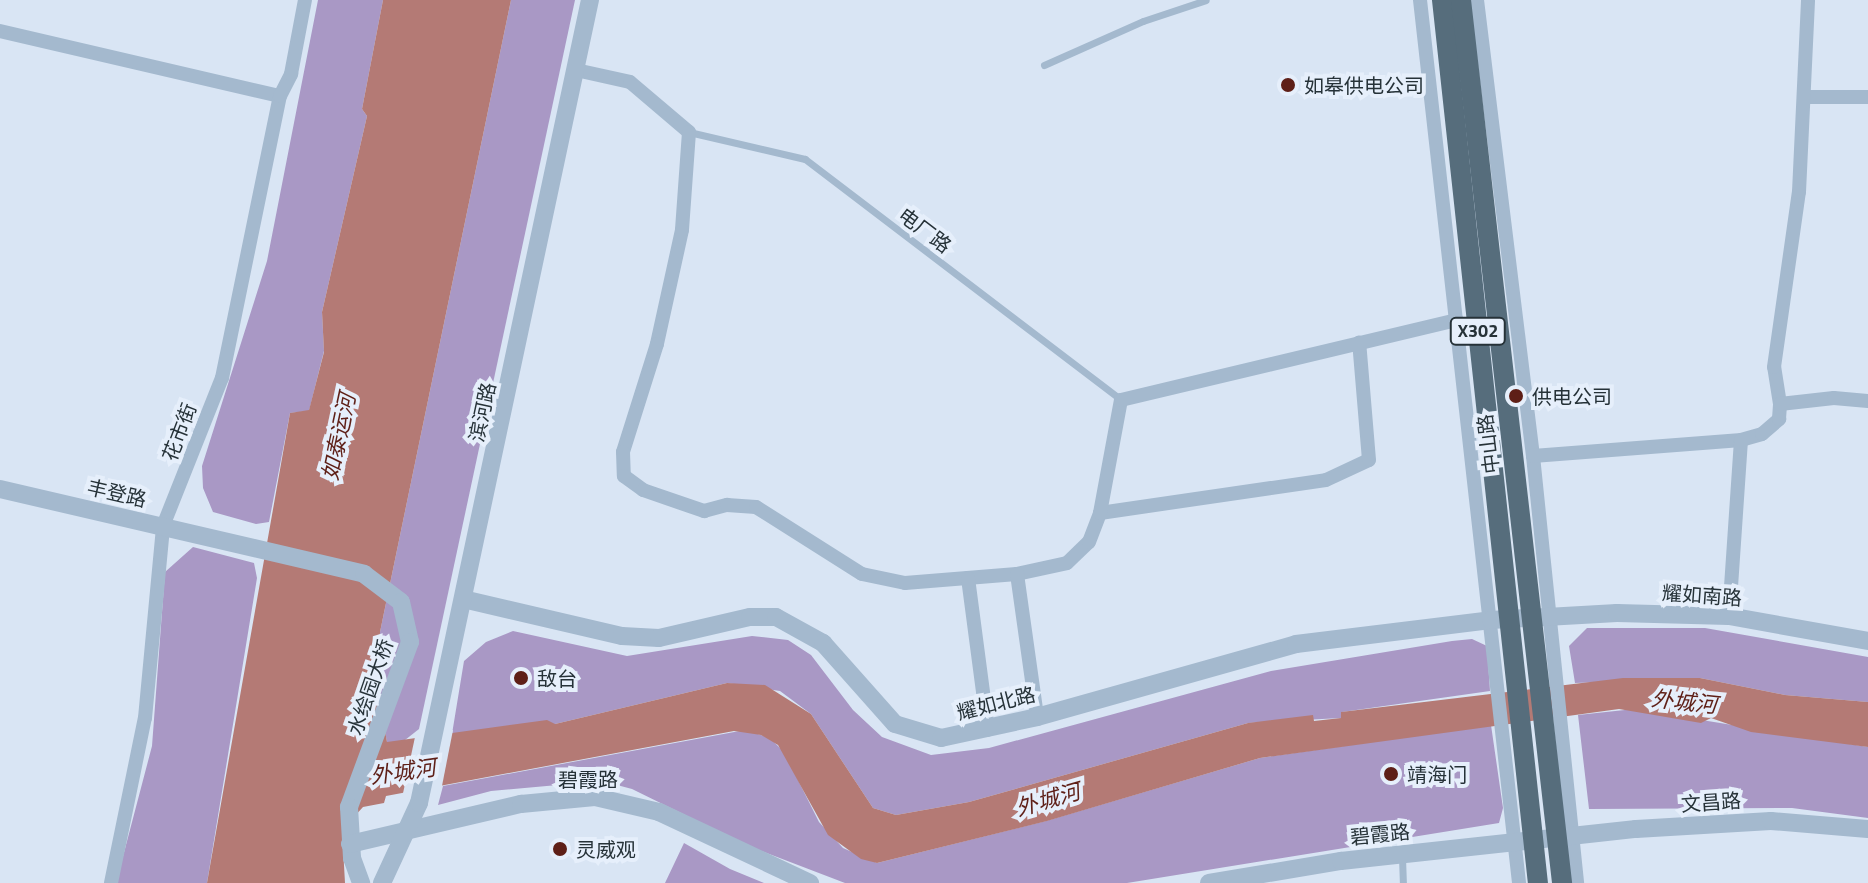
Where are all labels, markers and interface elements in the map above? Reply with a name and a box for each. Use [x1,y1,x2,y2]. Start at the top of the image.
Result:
place label: 如皋供电公司 [1304,73,1424,97]
marker: 如皋供电公司 [1279,76,1297,94]
street label: 电厂路 [894,202,956,258]
road number: X302 [1448,317,1508,345]
street label: 滨河路 [464,380,500,444]
place label: 供电公司 [1532,384,1612,408]
marker: 供电公司 [1507,387,1525,405]
water label: 如泰运河 [317,391,361,483]
street label: 花市街 [157,400,201,464]
street label: 中山路 [1472,413,1504,475]
street label: 丰登路 [85,475,149,511]
street label: 耀如南路 [1661,580,1743,610]
street label: 水绘园大桥 [342,636,398,738]
place label: 敌台 [537,666,577,690]
marker: 敌台 [512,669,530,687]
street label: 耀如北路 [954,682,1038,724]
water label: 外城河 [1650,685,1718,719]
water label: 外城河 [368,754,438,790]
place label: 靖海门 [1407,762,1467,786]
marker: 靖海门 [1382,765,1400,783]
street label: 碧霞路 [558,767,618,791]
water label: 外城河 [1013,778,1083,822]
street label: 文昌路 [1680,788,1742,816]
street label: 碧霞路 [1349,819,1411,849]
place label: 灵威观 [576,837,636,861]
marker: 灵威观 [551,840,569,858]

